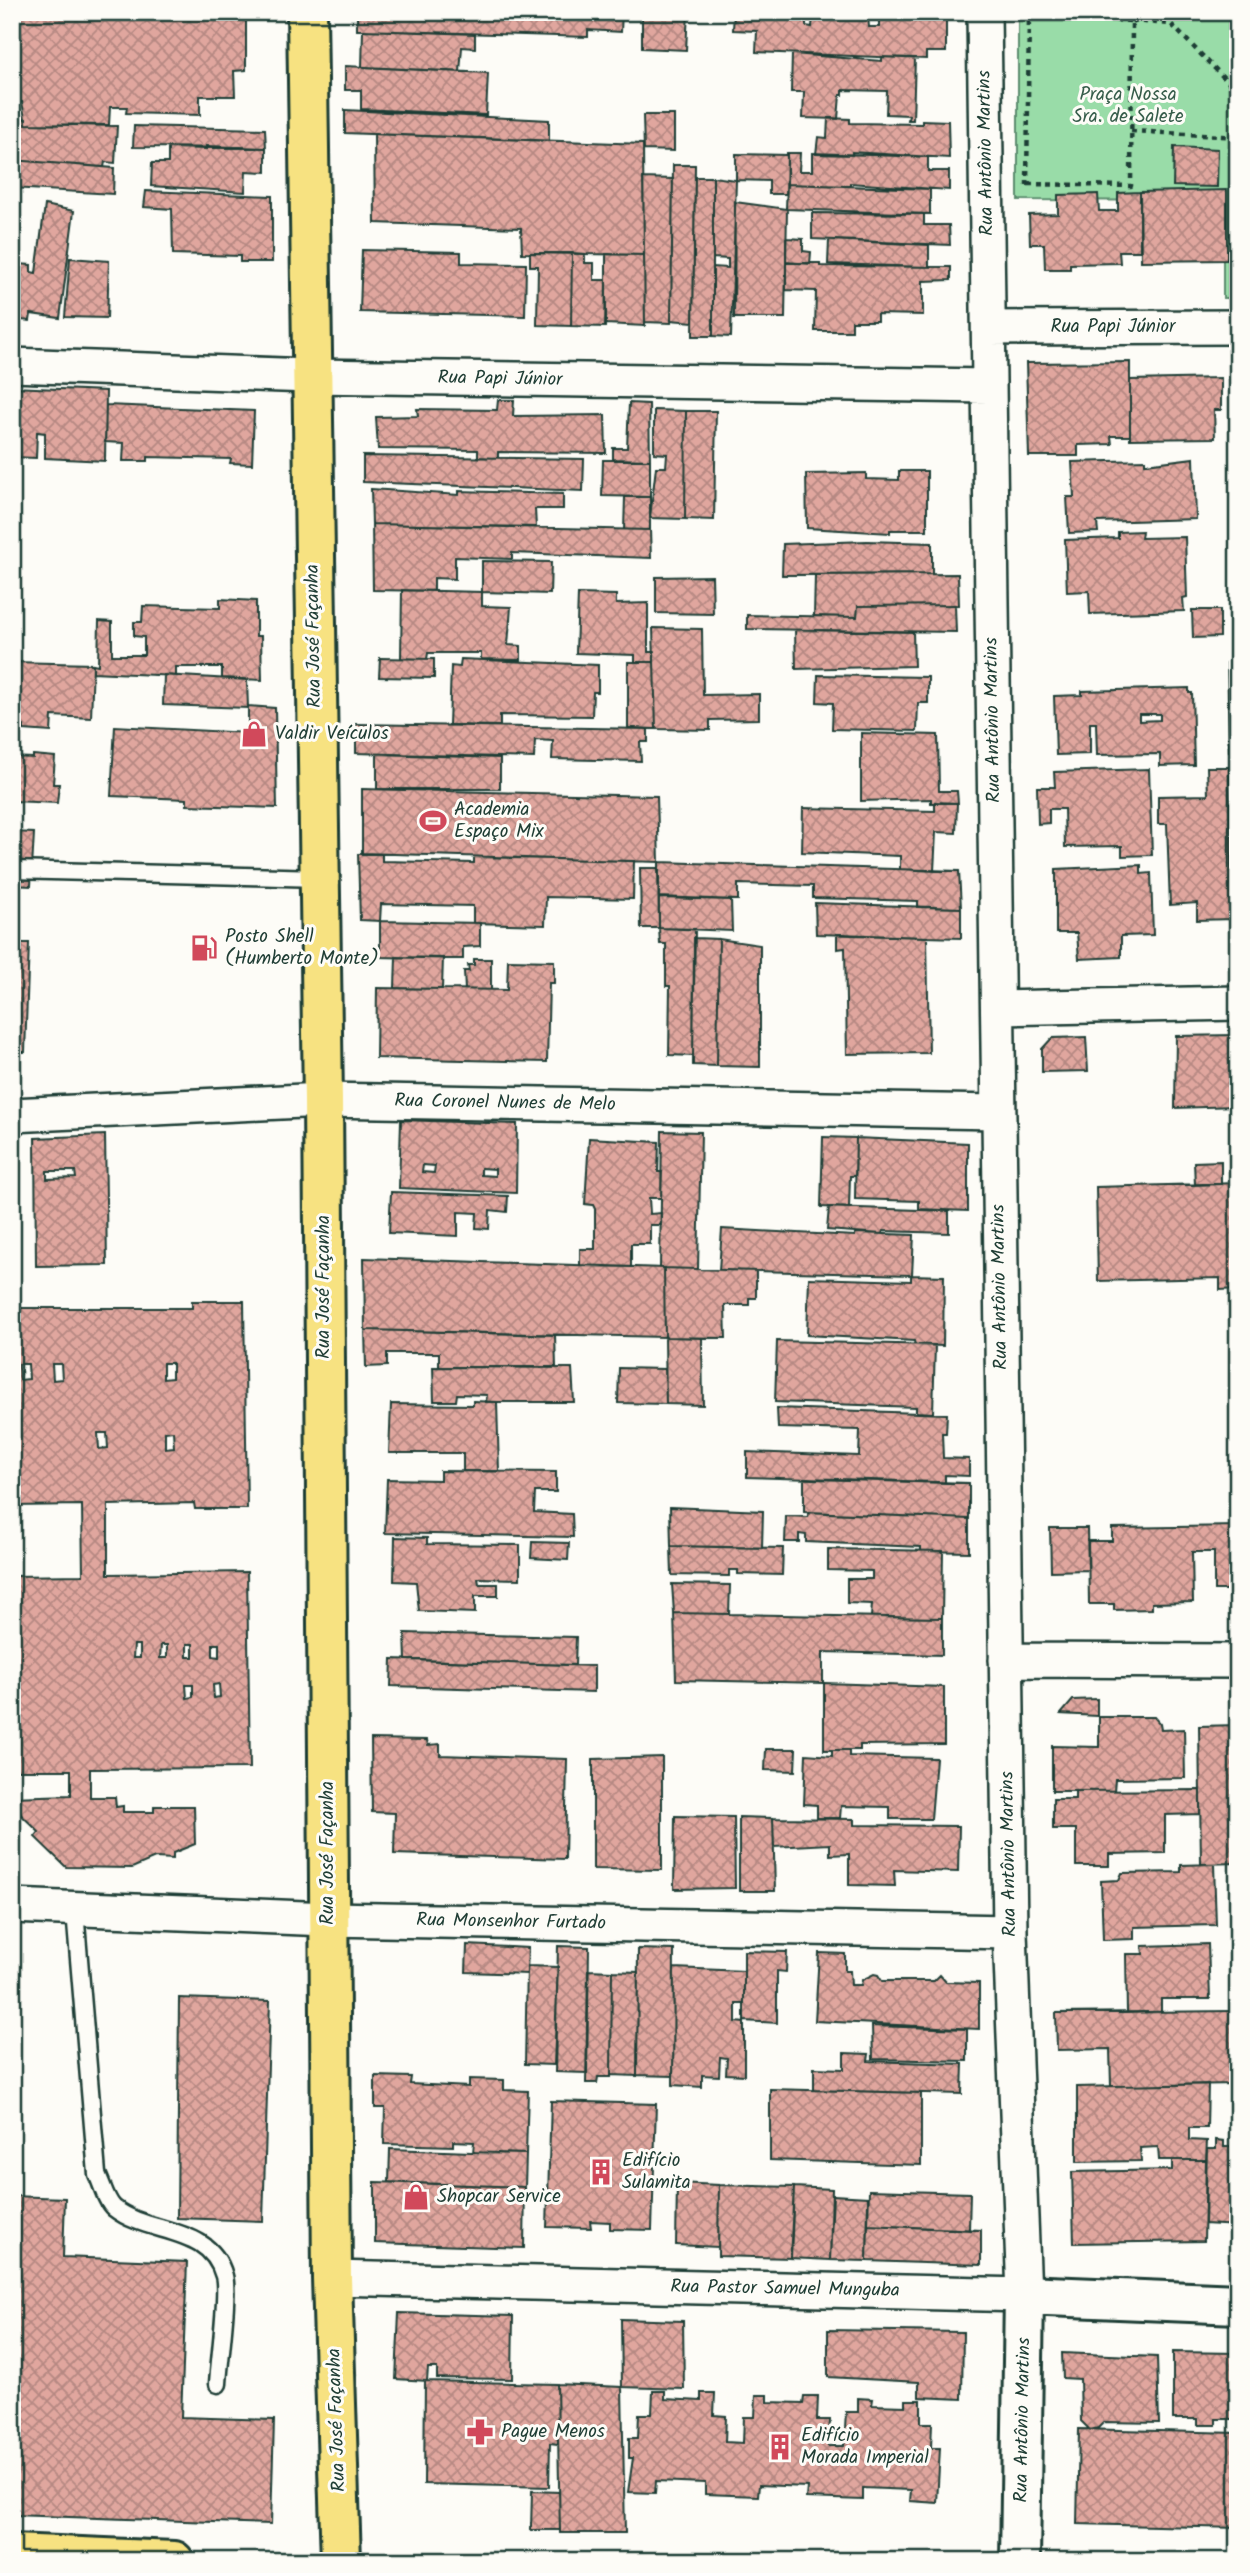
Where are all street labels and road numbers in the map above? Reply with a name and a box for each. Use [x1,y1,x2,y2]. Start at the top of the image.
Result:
street label: Rua Antônio Martins [970,70,1002,236]
street label: Rua Papi Júnior [1051,312,1177,342]
street label: Rua Papi Júnior [437,363,564,395]
street label: Rua José Façanha [298,564,330,708]
street label: Rua Antônio Martins [977,637,1009,803]
street label: Rua Coronel Nunes de Melo [394,1086,616,1120]
street label: Rua Antônio Martins [984,1204,1016,1370]
street label: Rua José Façanha [309,1215,339,1359]
street label: Rua Antônio Martins [993,1771,1025,1937]
street label: Rua José Façanha [313,1781,343,1925]
street label: Rua Monsenhor Furtado [416,1905,606,1939]
street label: Rua Pastor Samuel Munguba [670,2272,900,2306]
street label: Rua Antônio Martins [1007,2337,1039,2503]
street label: Rua José Façanha [320,2348,354,2492]

